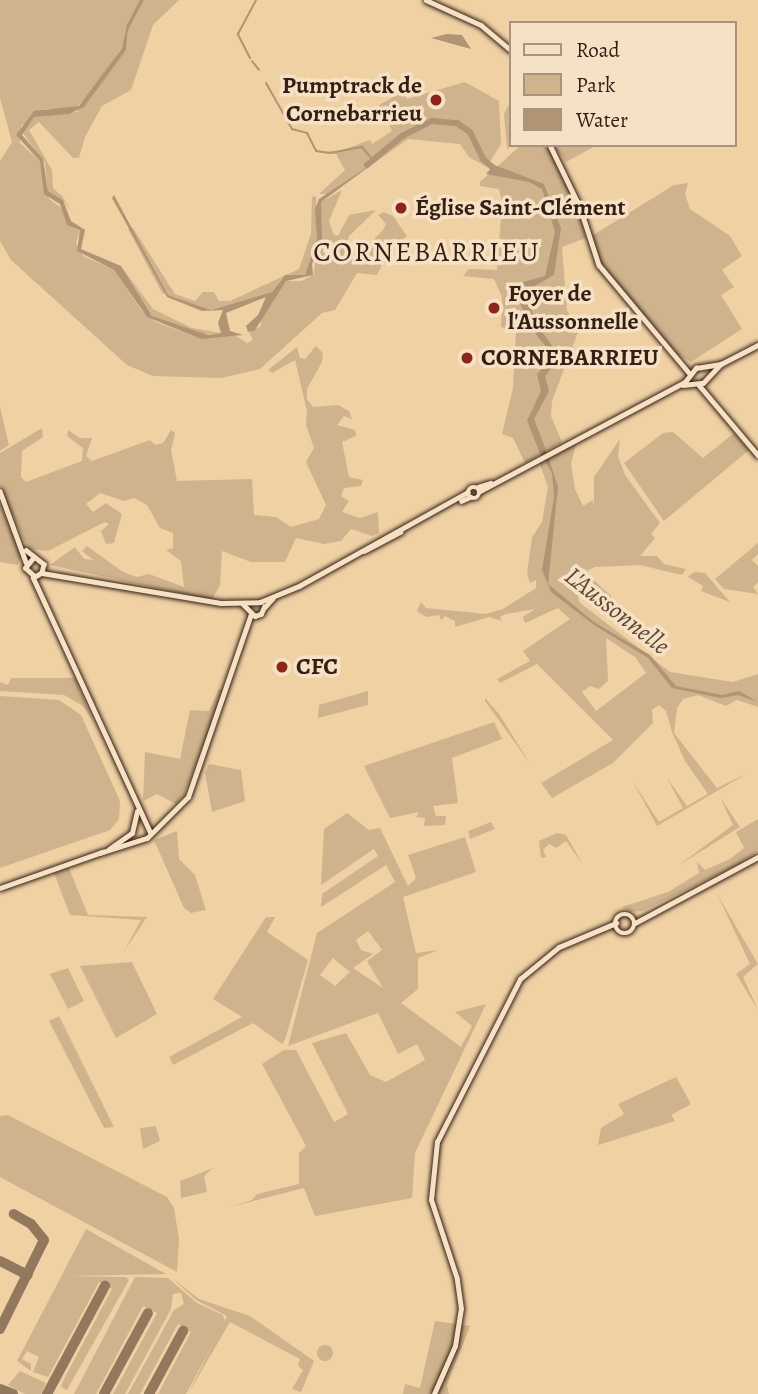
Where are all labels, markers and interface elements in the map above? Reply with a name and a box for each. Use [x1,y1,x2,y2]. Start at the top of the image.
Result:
legend [510,21,737,147]
text: Road [576,36,620,64]
text: Park [576,71,615,99]
place label: Pumptrack de Cornebarrieu [282,72,422,128]
marker: Pumptrack de Cornebarrieu [428,92,444,108]
text: Water [576,106,628,134]
place label: Église Saint-Clément [415,194,625,222]
marker: Église Saint-Clément [393,200,409,216]
district label: CORNEBARRIEU [315,235,539,269]
place label: Foyer de l'Aussonnelle [508,280,638,336]
marker: Foyer de l'Aussonnelle [486,300,502,316]
place label: CORNEBARRIEU [481,344,659,372]
marker: CORNEBARRIEU [459,350,475,366]
water label: L'Aussonnelle [558,560,676,662]
place label: CFC [296,653,338,681]
marker: CFC [274,659,290,675]

